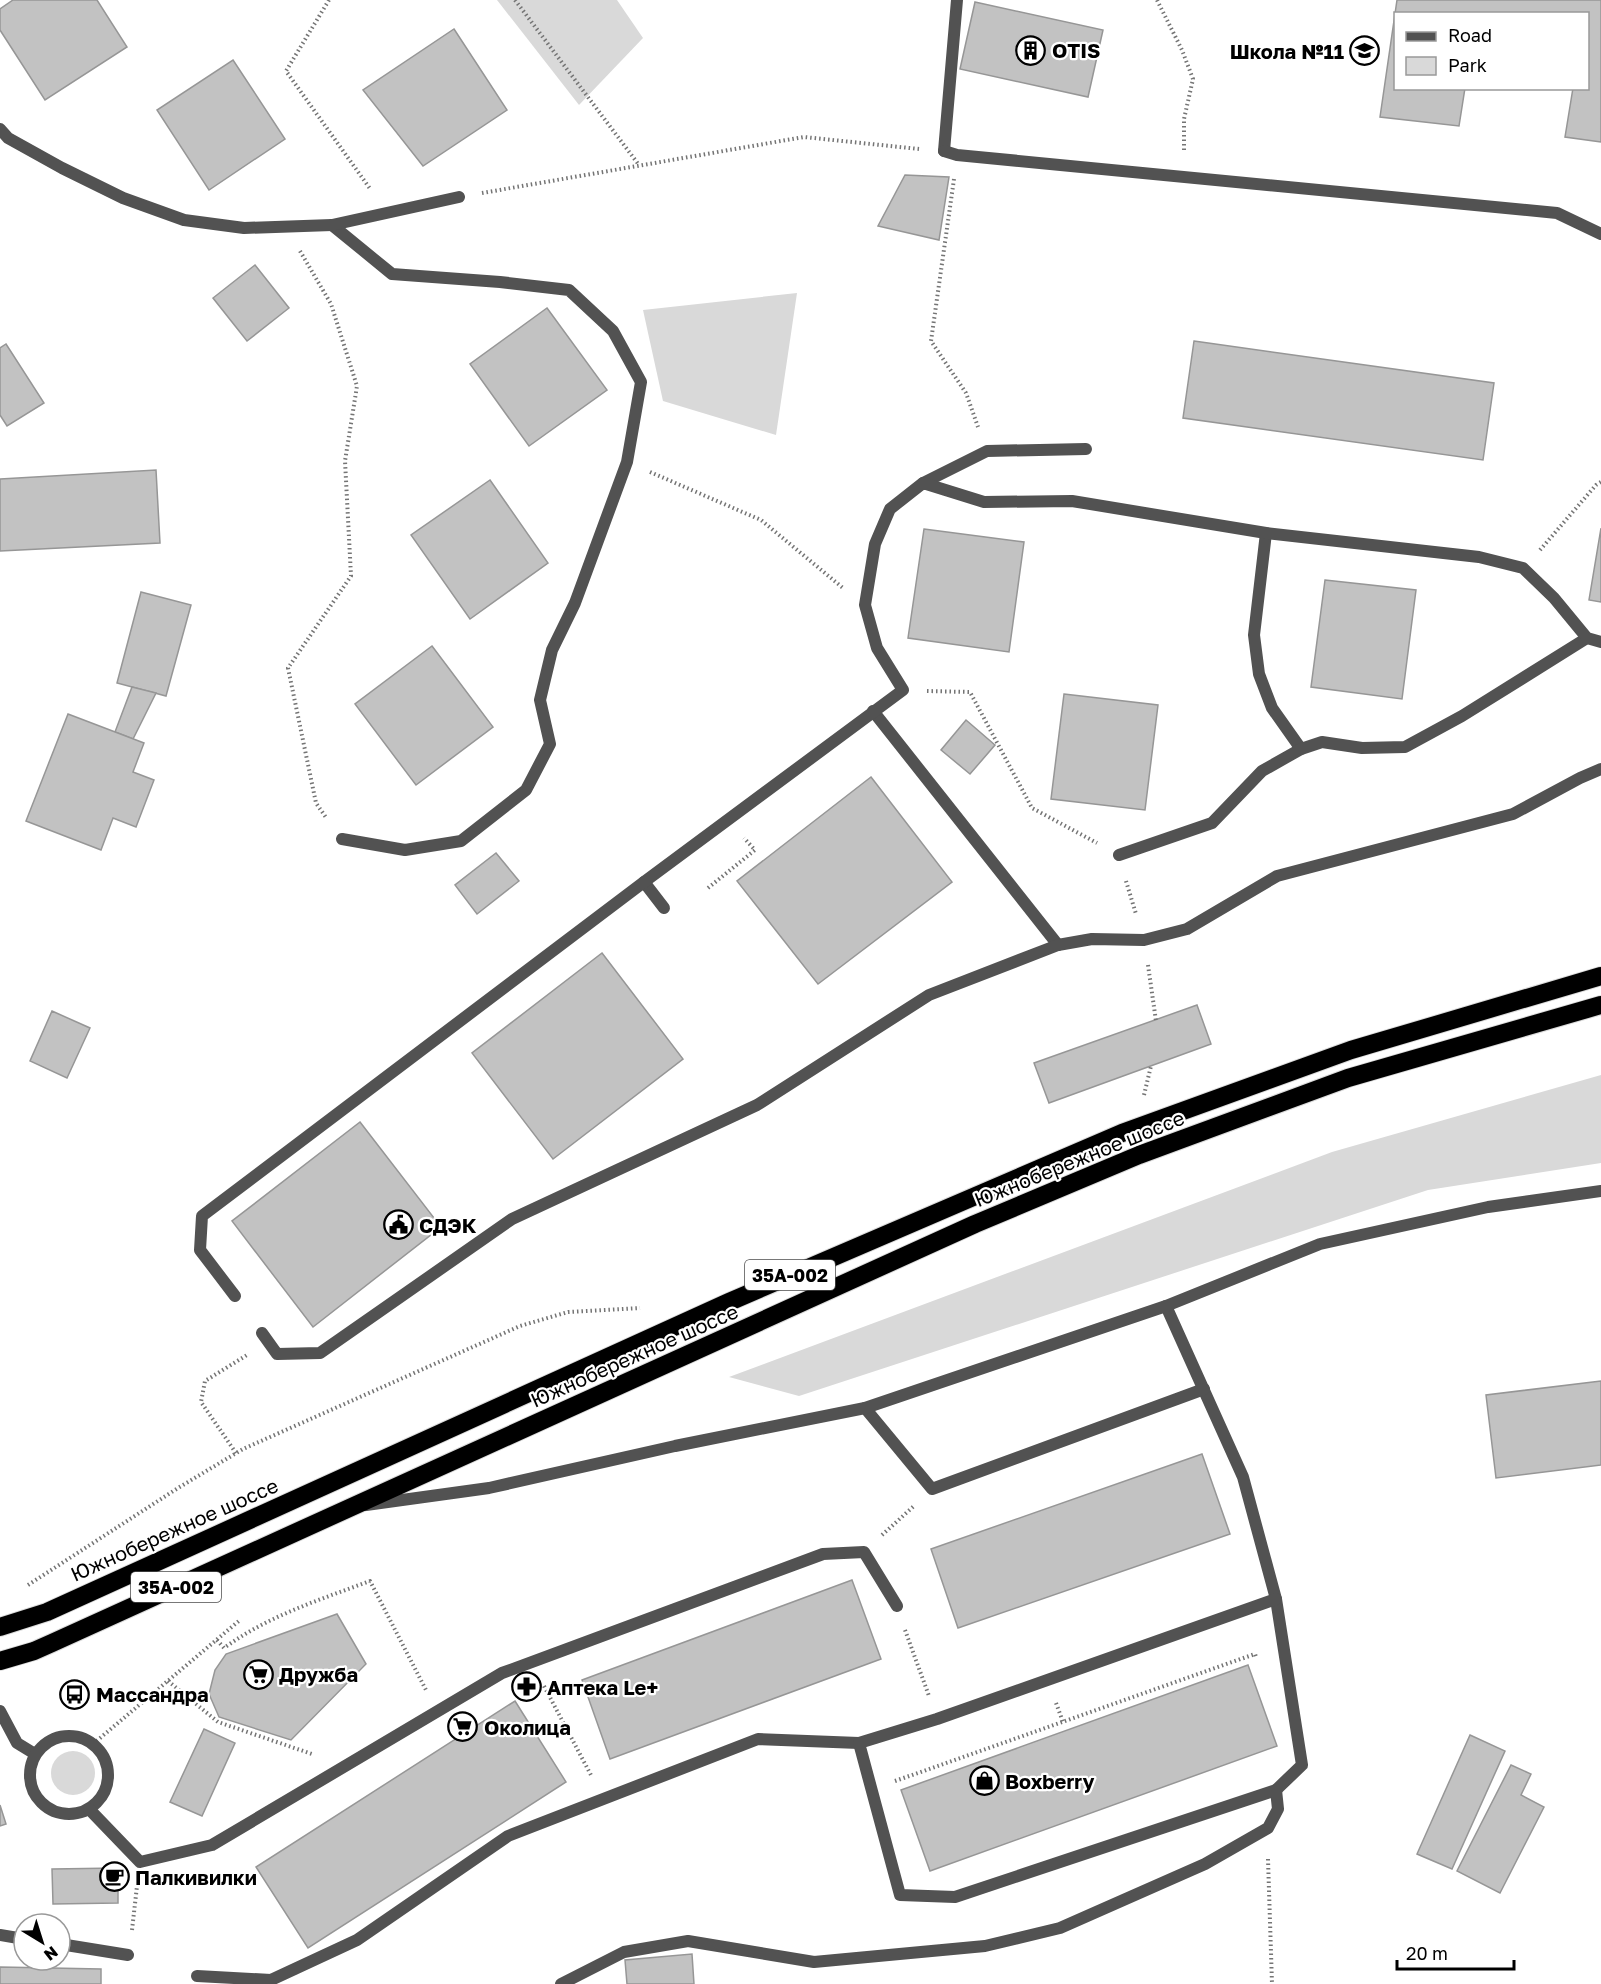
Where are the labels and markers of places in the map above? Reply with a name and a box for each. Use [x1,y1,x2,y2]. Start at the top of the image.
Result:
building icon: OTIS [1015,34,1047,66]
school or university icon: Школа №11 [1349,35,1381,67]
place label: OTIS [1052,38,1100,62]
place label: Школа №11 [1230,39,1344,63]
public building icon: СДЭК [382,1209,414,1241]
place label: СДЭК [419,1213,477,1237]
supermarket icon: Дружба [242,1658,274,1690]
place label: Дружба [279,1662,358,1686]
pharmacy icon: Аптека Le+ [510,1671,542,1703]
place label: Аптека Le+ [547,1675,658,1699]
bus stop icon: Массандра [59,1678,91,1710]
place label: Массандра [96,1682,209,1706]
supermarket icon: Околица [447,1711,479,1743]
place label: Околица [484,1715,571,1739]
shop icon: Boxberry [968,1765,1000,1797]
place label: Boxberry [1005,1769,1095,1793]
cafe icon: Палкивилки [98,1861,130,1893]
place label: Палкивилки [135,1865,257,1889]

